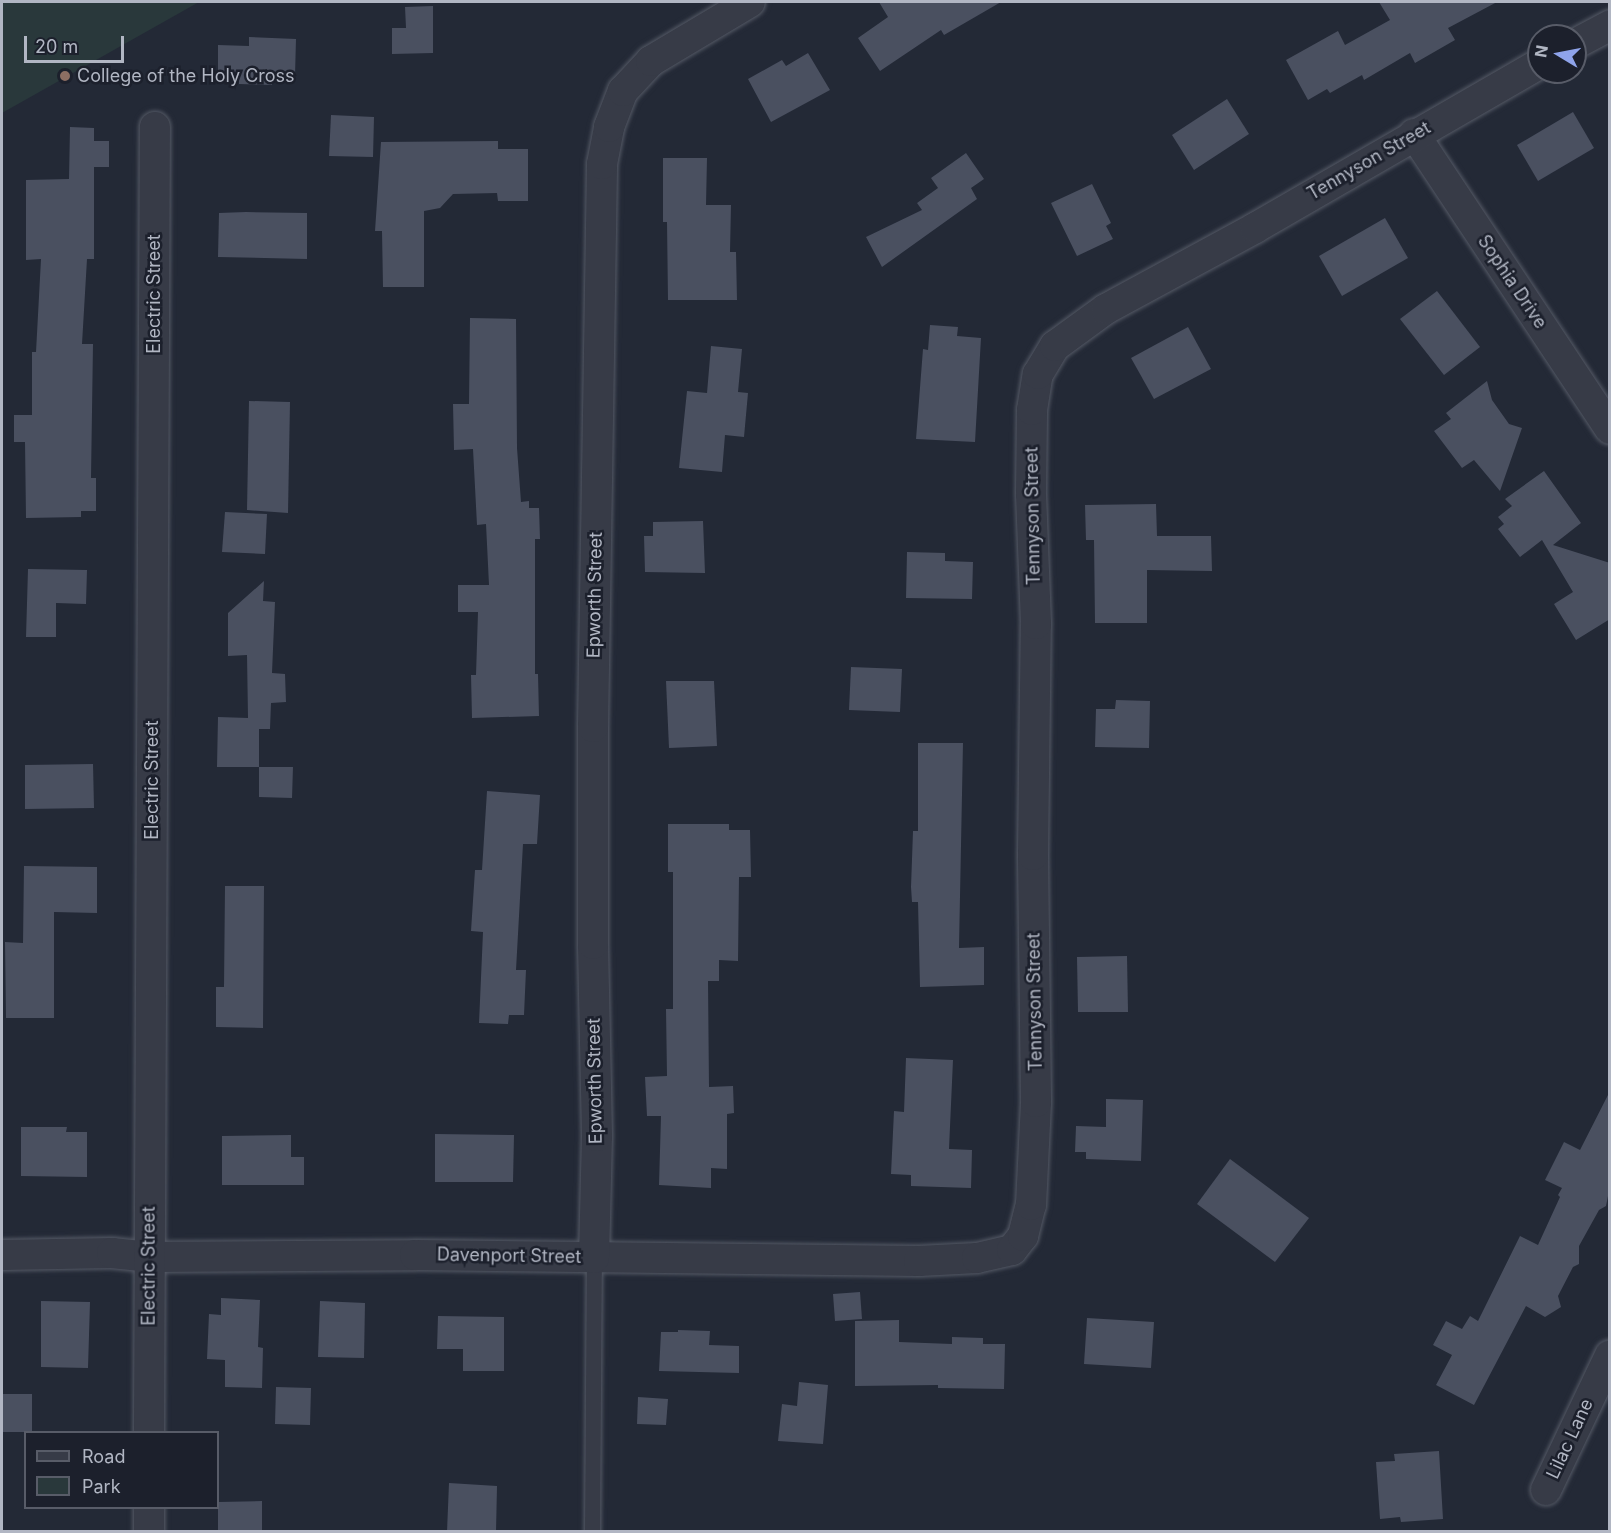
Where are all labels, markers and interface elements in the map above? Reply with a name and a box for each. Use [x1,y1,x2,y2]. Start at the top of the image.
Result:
scale bar [27,24,128,62]
north arrow [1527,24,1587,84]
text: 20 m [35,36,78,57]
text: N [1530,43,1552,59]
place label: College of the Holy Cross [77,65,295,87]
marker: College of the Holy Cross [58,69,72,83]
street label: Tennyson Street [1304,117,1434,205]
street label: Sophia Drive [1473,231,1551,333]
street label: Electric Street [143,234,165,354]
street label: Tennyson Street [1021,447,1045,585]
street label: Epworth Street [583,532,607,658]
street label: Electric Street [141,720,163,840]
street label: Tennyson Street [1023,933,1047,1071]
street label: Epworth Street [583,1018,607,1144]
street label: Electric Street [138,1206,160,1326]
street label: Davenport Street [437,1244,581,1268]
street label: Lilac Lane [1542,1396,1598,1482]
legend [24,1431,219,1509]
text: Road [82,1446,125,1467]
text: Park [82,1476,121,1497]

